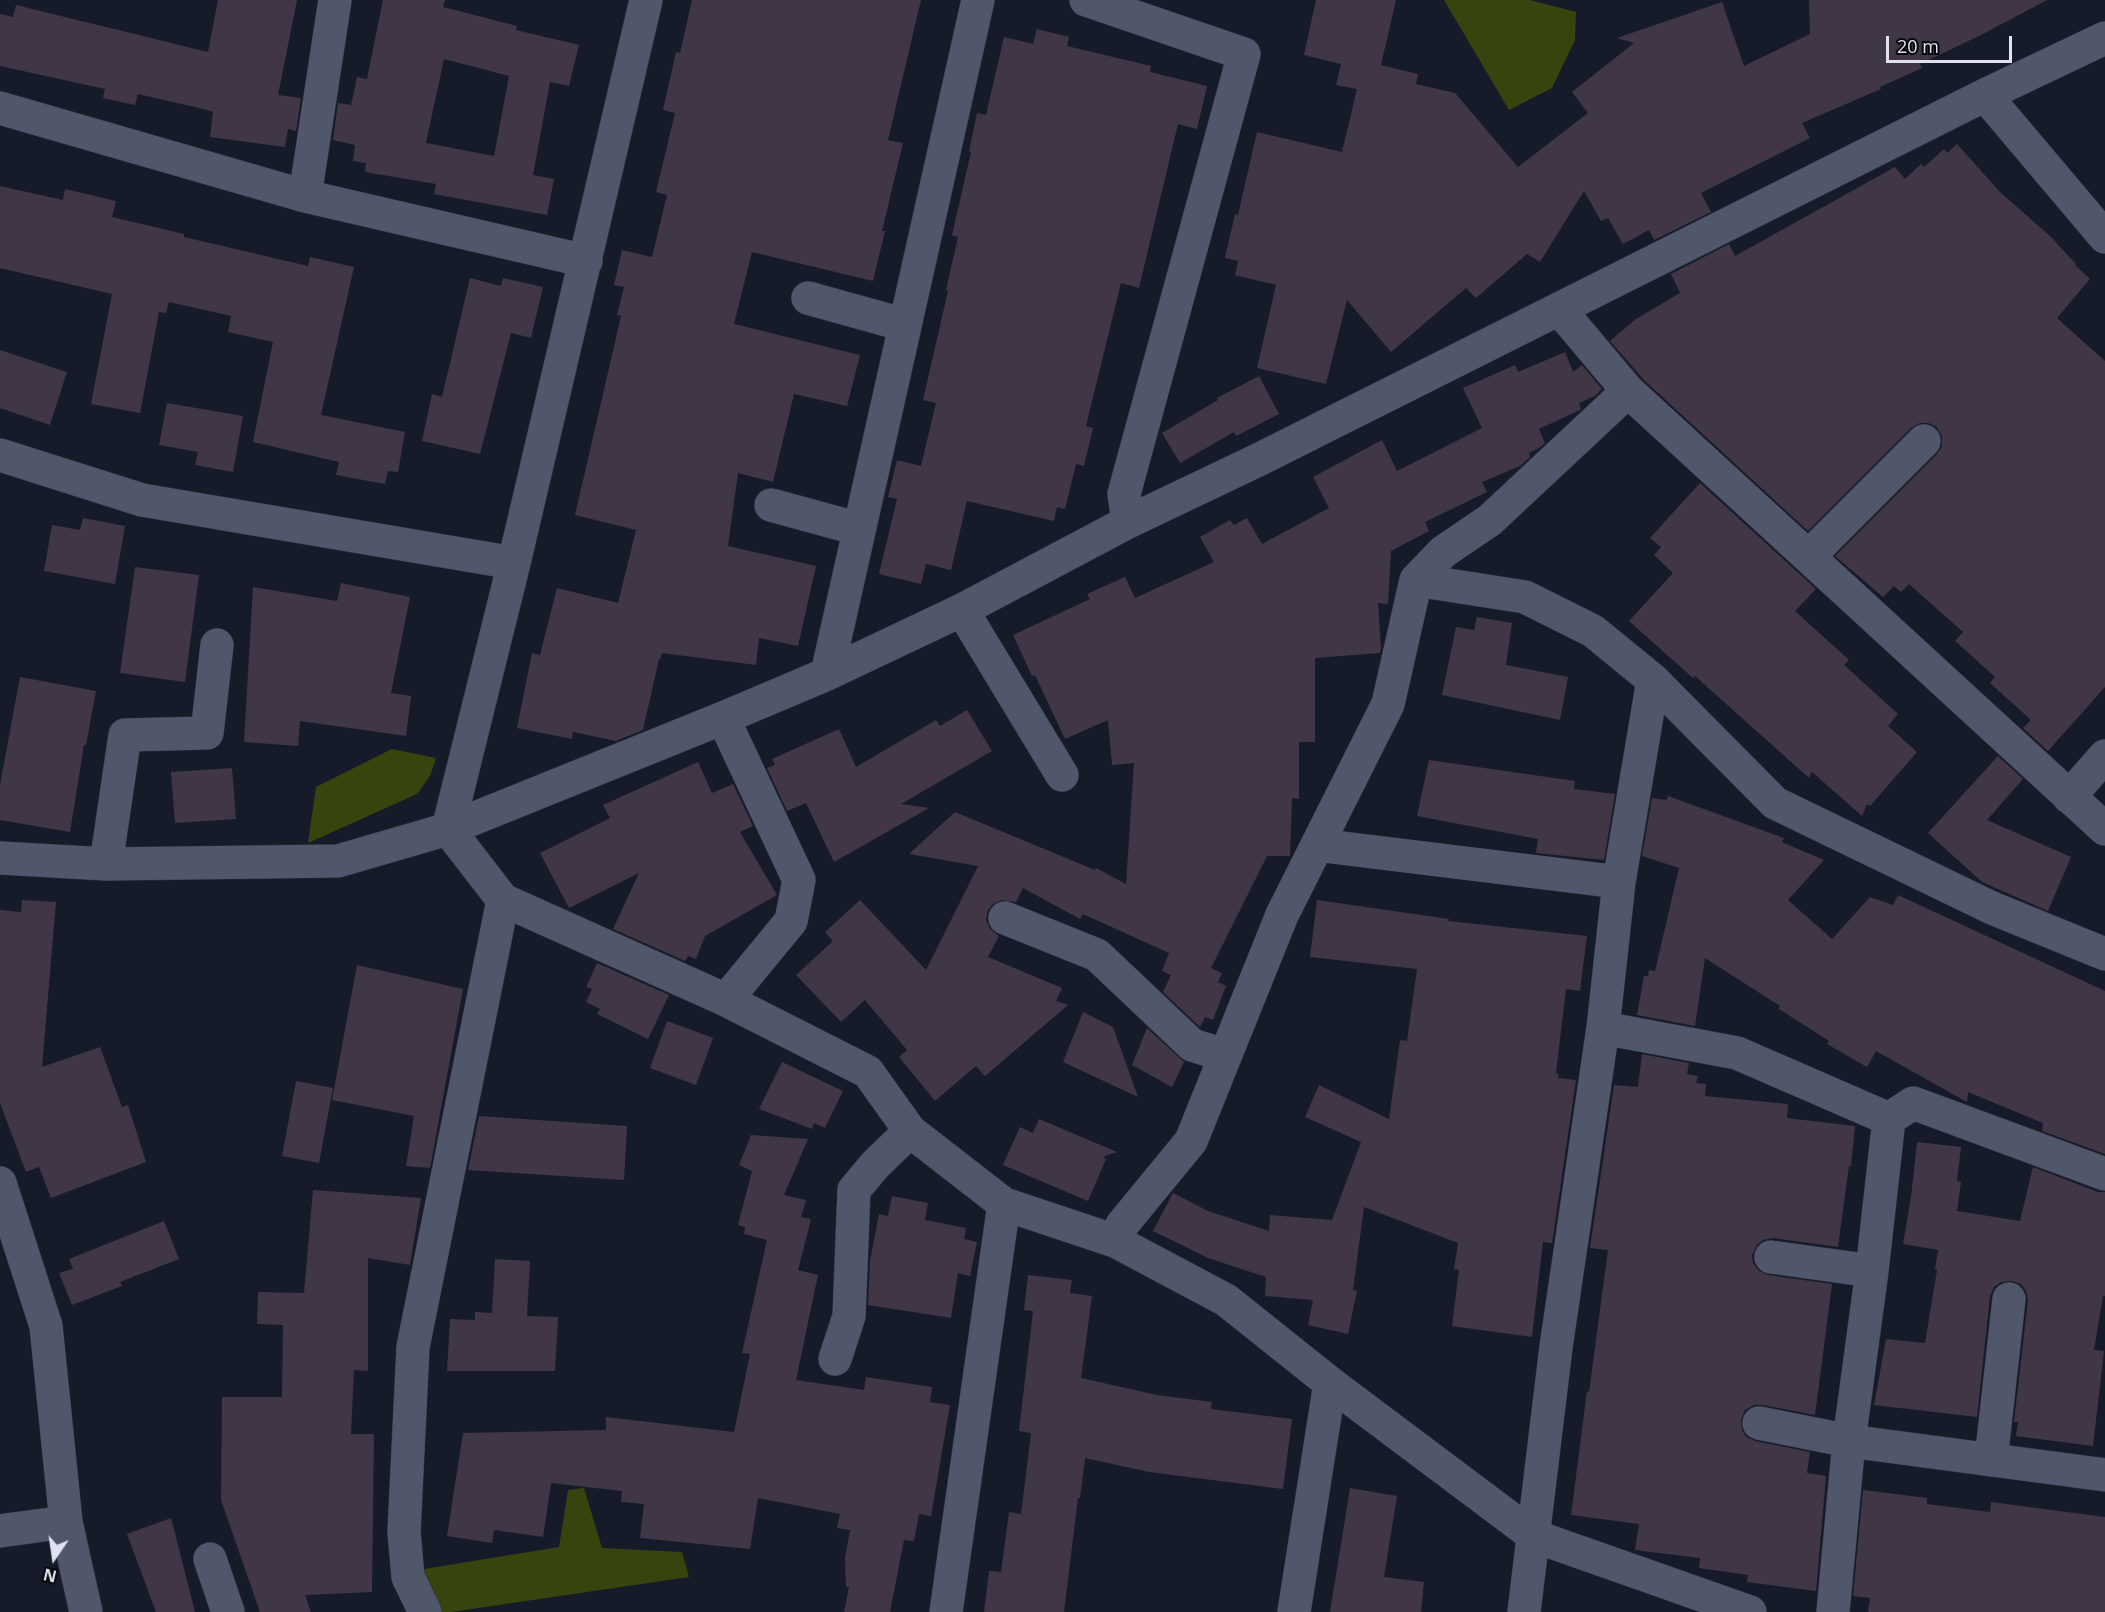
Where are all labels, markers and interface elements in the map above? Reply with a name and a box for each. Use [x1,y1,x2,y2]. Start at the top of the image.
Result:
scale bar [1889,24,2015,62]
text: 20 m [1897,34,1939,58]
north arrow [24,1528,84,1588]
text: N [41,1563,59,1588]

